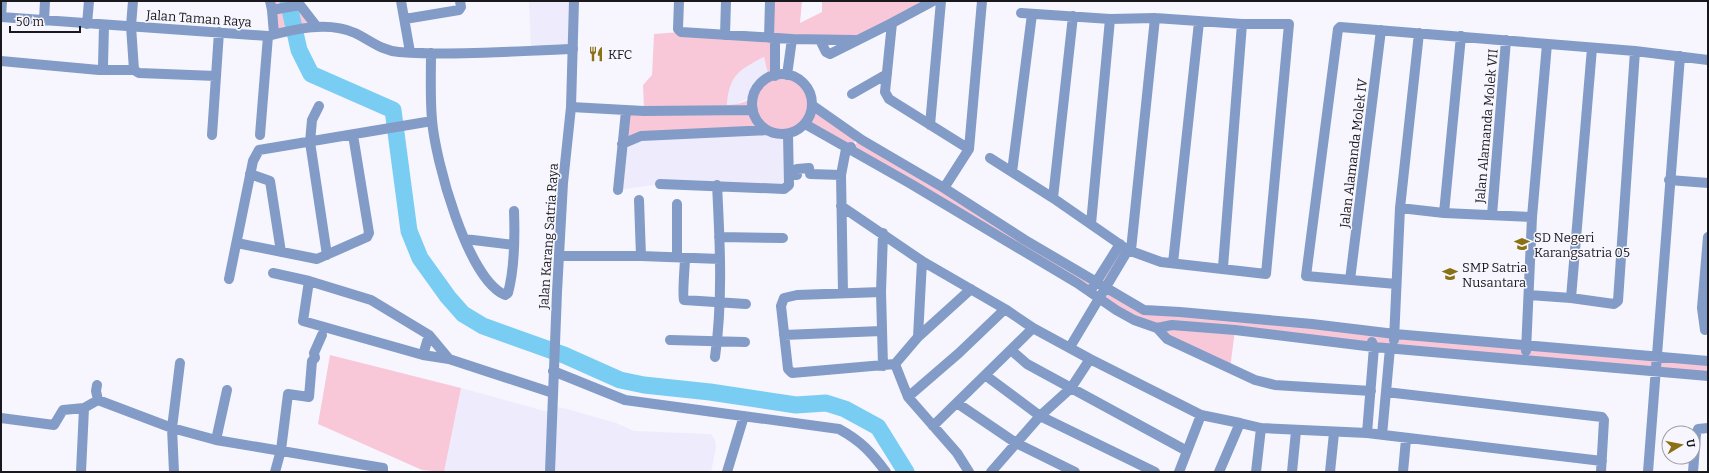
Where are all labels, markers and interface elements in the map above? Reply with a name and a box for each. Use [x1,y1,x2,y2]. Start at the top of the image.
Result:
street label: Jalan Taman Raya [145,7,252,30]
scale bar [10,8,80,34]
text: 50 m [16,15,45,29]
restaurant icon: KFC [587,45,605,63]
place label: KFC [608,47,632,62]
street label: Jalan Alamanda Molek VII [1472,48,1501,205]
street label: Jalan Alamanda Molek IV [1337,78,1370,230]
street label: Jalan Karang Satria Raya [536,163,561,310]
place label: SD Negeri Karangsatria 05 [1534,230,1630,260]
school or university icon: SD Negeri Karangsatria 05 [1513,235,1531,253]
place label: SMP Satria Nusantara [1462,260,1527,290]
school or university icon: SMP Satria Nusantara [1441,265,1459,283]
north arrow [1661,425,1701,465]
text: U [1683,438,1697,449]

